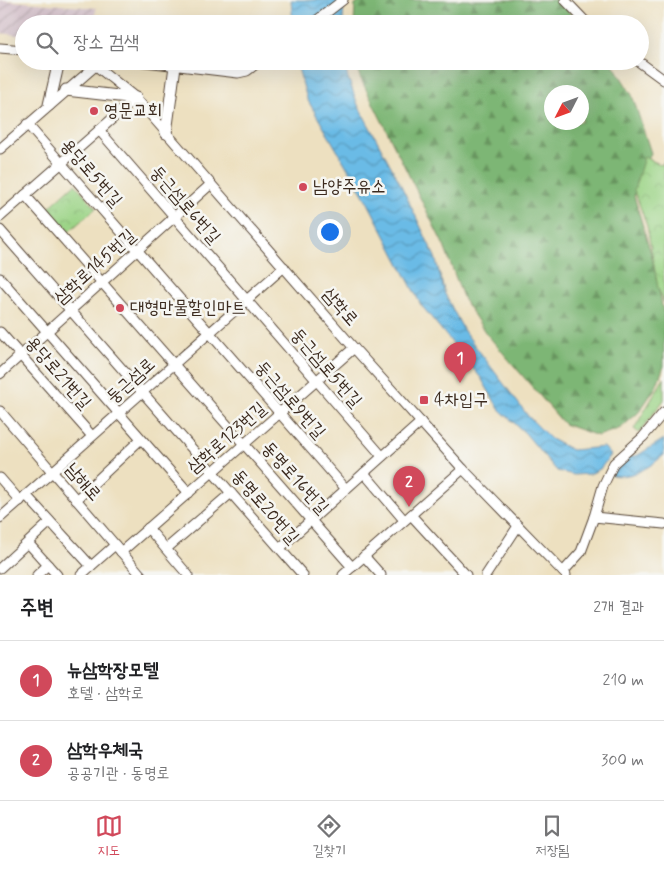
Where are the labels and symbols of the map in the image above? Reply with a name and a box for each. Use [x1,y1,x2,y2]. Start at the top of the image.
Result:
north arrow [544,85,589,130]
place label: 영문교회 [104,99,162,123]
marker: 영문교회 [88,105,100,117]
street label: 용당로5번길 [55,134,128,213]
street label: 둥근섬로6번길 [144,161,226,250]
place label: 남양주유소 [313,175,385,199]
marker: 남양주유소 [297,181,309,193]
your location [317,219,343,245]
street label: 삼학로145번길 [49,224,141,310]
street label: 삼학로 [317,283,363,331]
place label: 대형만물할인마트 [130,296,246,320]
marker: 대형만물할인마트 [114,302,126,314]
street label: 둥근섬로5번길 [285,323,367,413]
street label: 용당로21번길 [20,331,97,415]
pin: 1 [444,342,476,383]
street label: 둥근섬로 [101,353,161,409]
street label: 둥근섬로9번길 [250,356,331,444]
place label: 4차입구 [434,388,488,412]
marker: 4차입구 [418,394,430,406]
street label: 삼학로123번길 [182,397,272,479]
street label: 동명로16번길 [256,437,334,520]
street label: 남해로 [60,458,106,506]
street label: 동명로20번길 [226,465,304,550]
pin: 2 [393,466,425,507]

